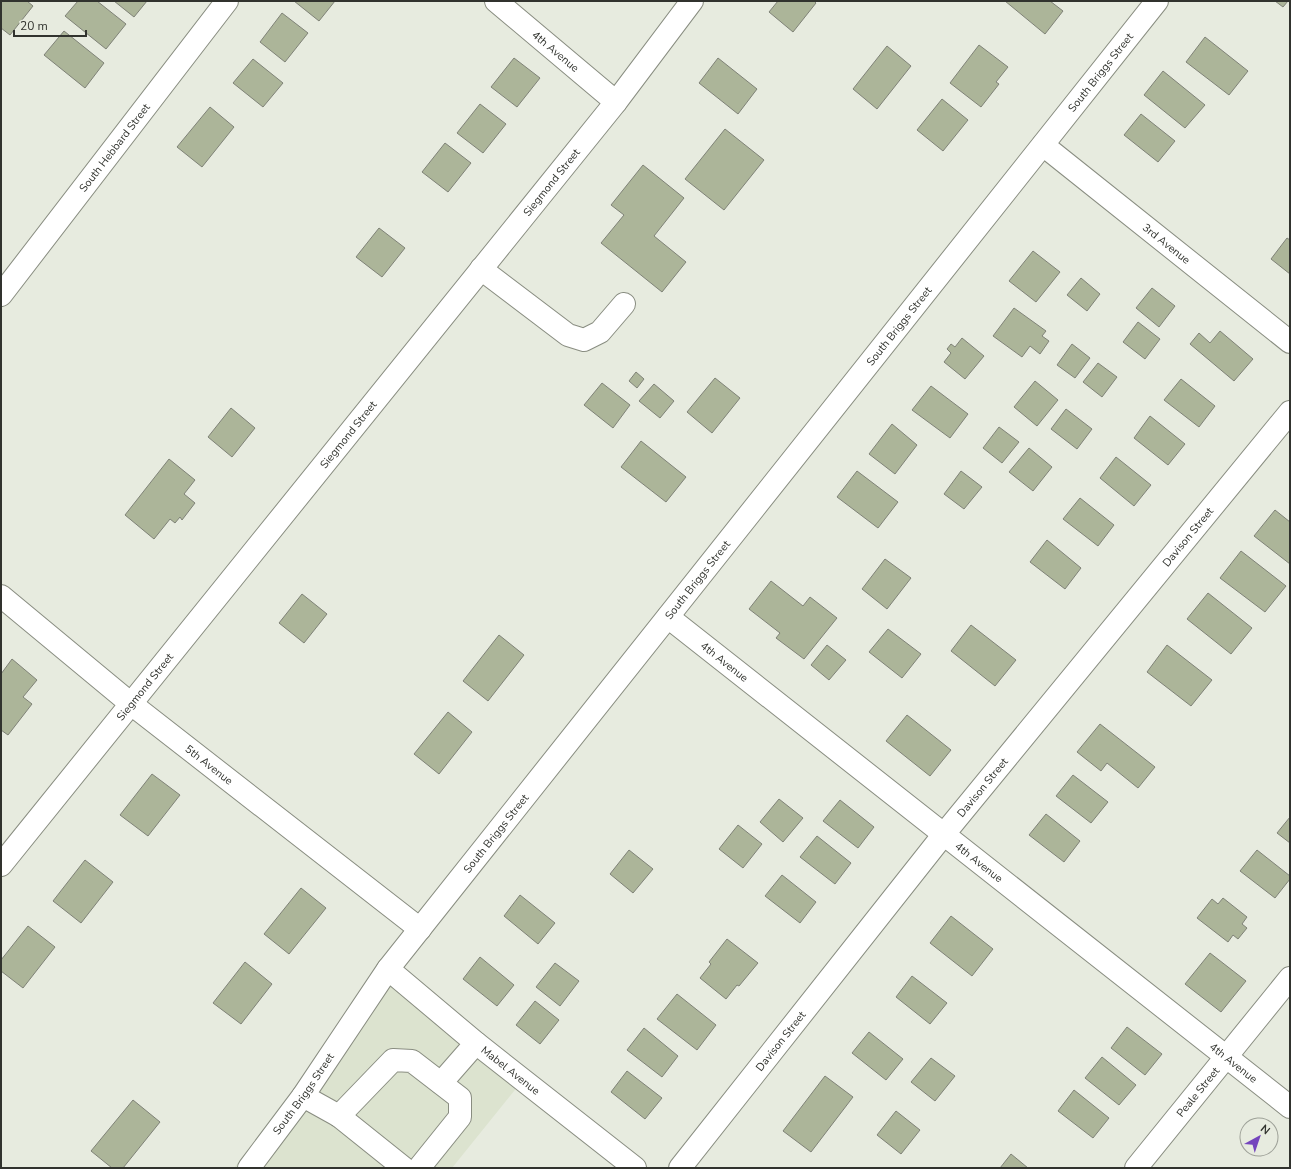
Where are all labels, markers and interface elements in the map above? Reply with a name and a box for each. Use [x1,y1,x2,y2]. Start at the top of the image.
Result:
scale bar [14,12,86,38]
text: 20 m [20,18,48,34]
street label: 4th Avenue [529,27,582,75]
street label: South Briggs Street [1064,30,1136,115]
street label: South Hebbard Street [75,100,153,195]
street label: Siegmond Street [520,145,583,219]
street label: 3rd Avenue [1139,220,1194,267]
street label: South Briggs Street [863,283,935,369]
street label: Siegmond Street [316,397,380,471]
street label: Davison Street [1159,504,1217,570]
street label: South Briggs Street [661,537,733,622]
street label: 4th Avenue [698,638,752,685]
street label: Siegmond Street [113,650,177,724]
street label: 5th Avenue [182,741,236,788]
street label: Davison Street [953,754,1011,820]
street label: South Briggs Street [460,791,532,876]
street label: 4th Avenue [952,839,1006,886]
street label: Davison Street [752,1008,809,1074]
street label: 4th Avenue [1207,1039,1261,1086]
street label: Mabel Avenue [478,1042,543,1098]
street label: South Briggs Street [269,1050,337,1138]
street label: Peale Street [1173,1064,1223,1120]
north arrow [1239,1117,1279,1157]
text: N [1257,1121,1273,1138]

